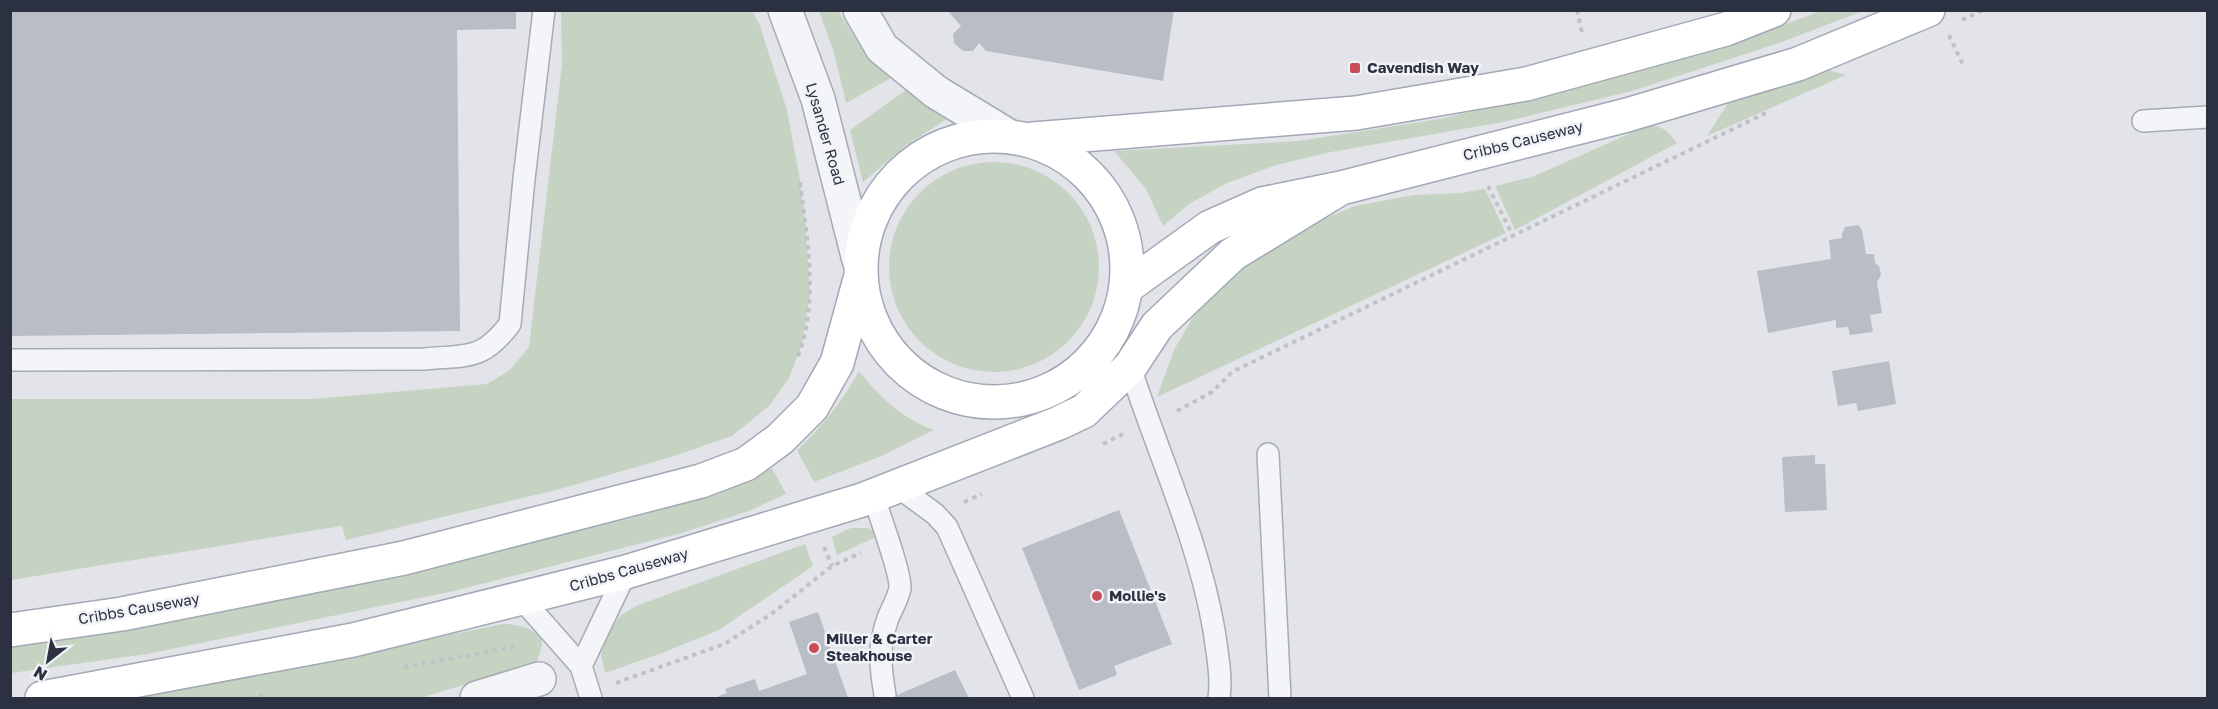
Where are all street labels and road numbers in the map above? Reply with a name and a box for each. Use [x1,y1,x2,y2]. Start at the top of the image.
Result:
street label: Lysander Road [803,80,849,187]
street label: Cribbs Causeway [1461,116,1585,164]
street label: Cribbs Causeway [567,543,691,595]
street label: Cribbs Causeway [77,588,201,628]

